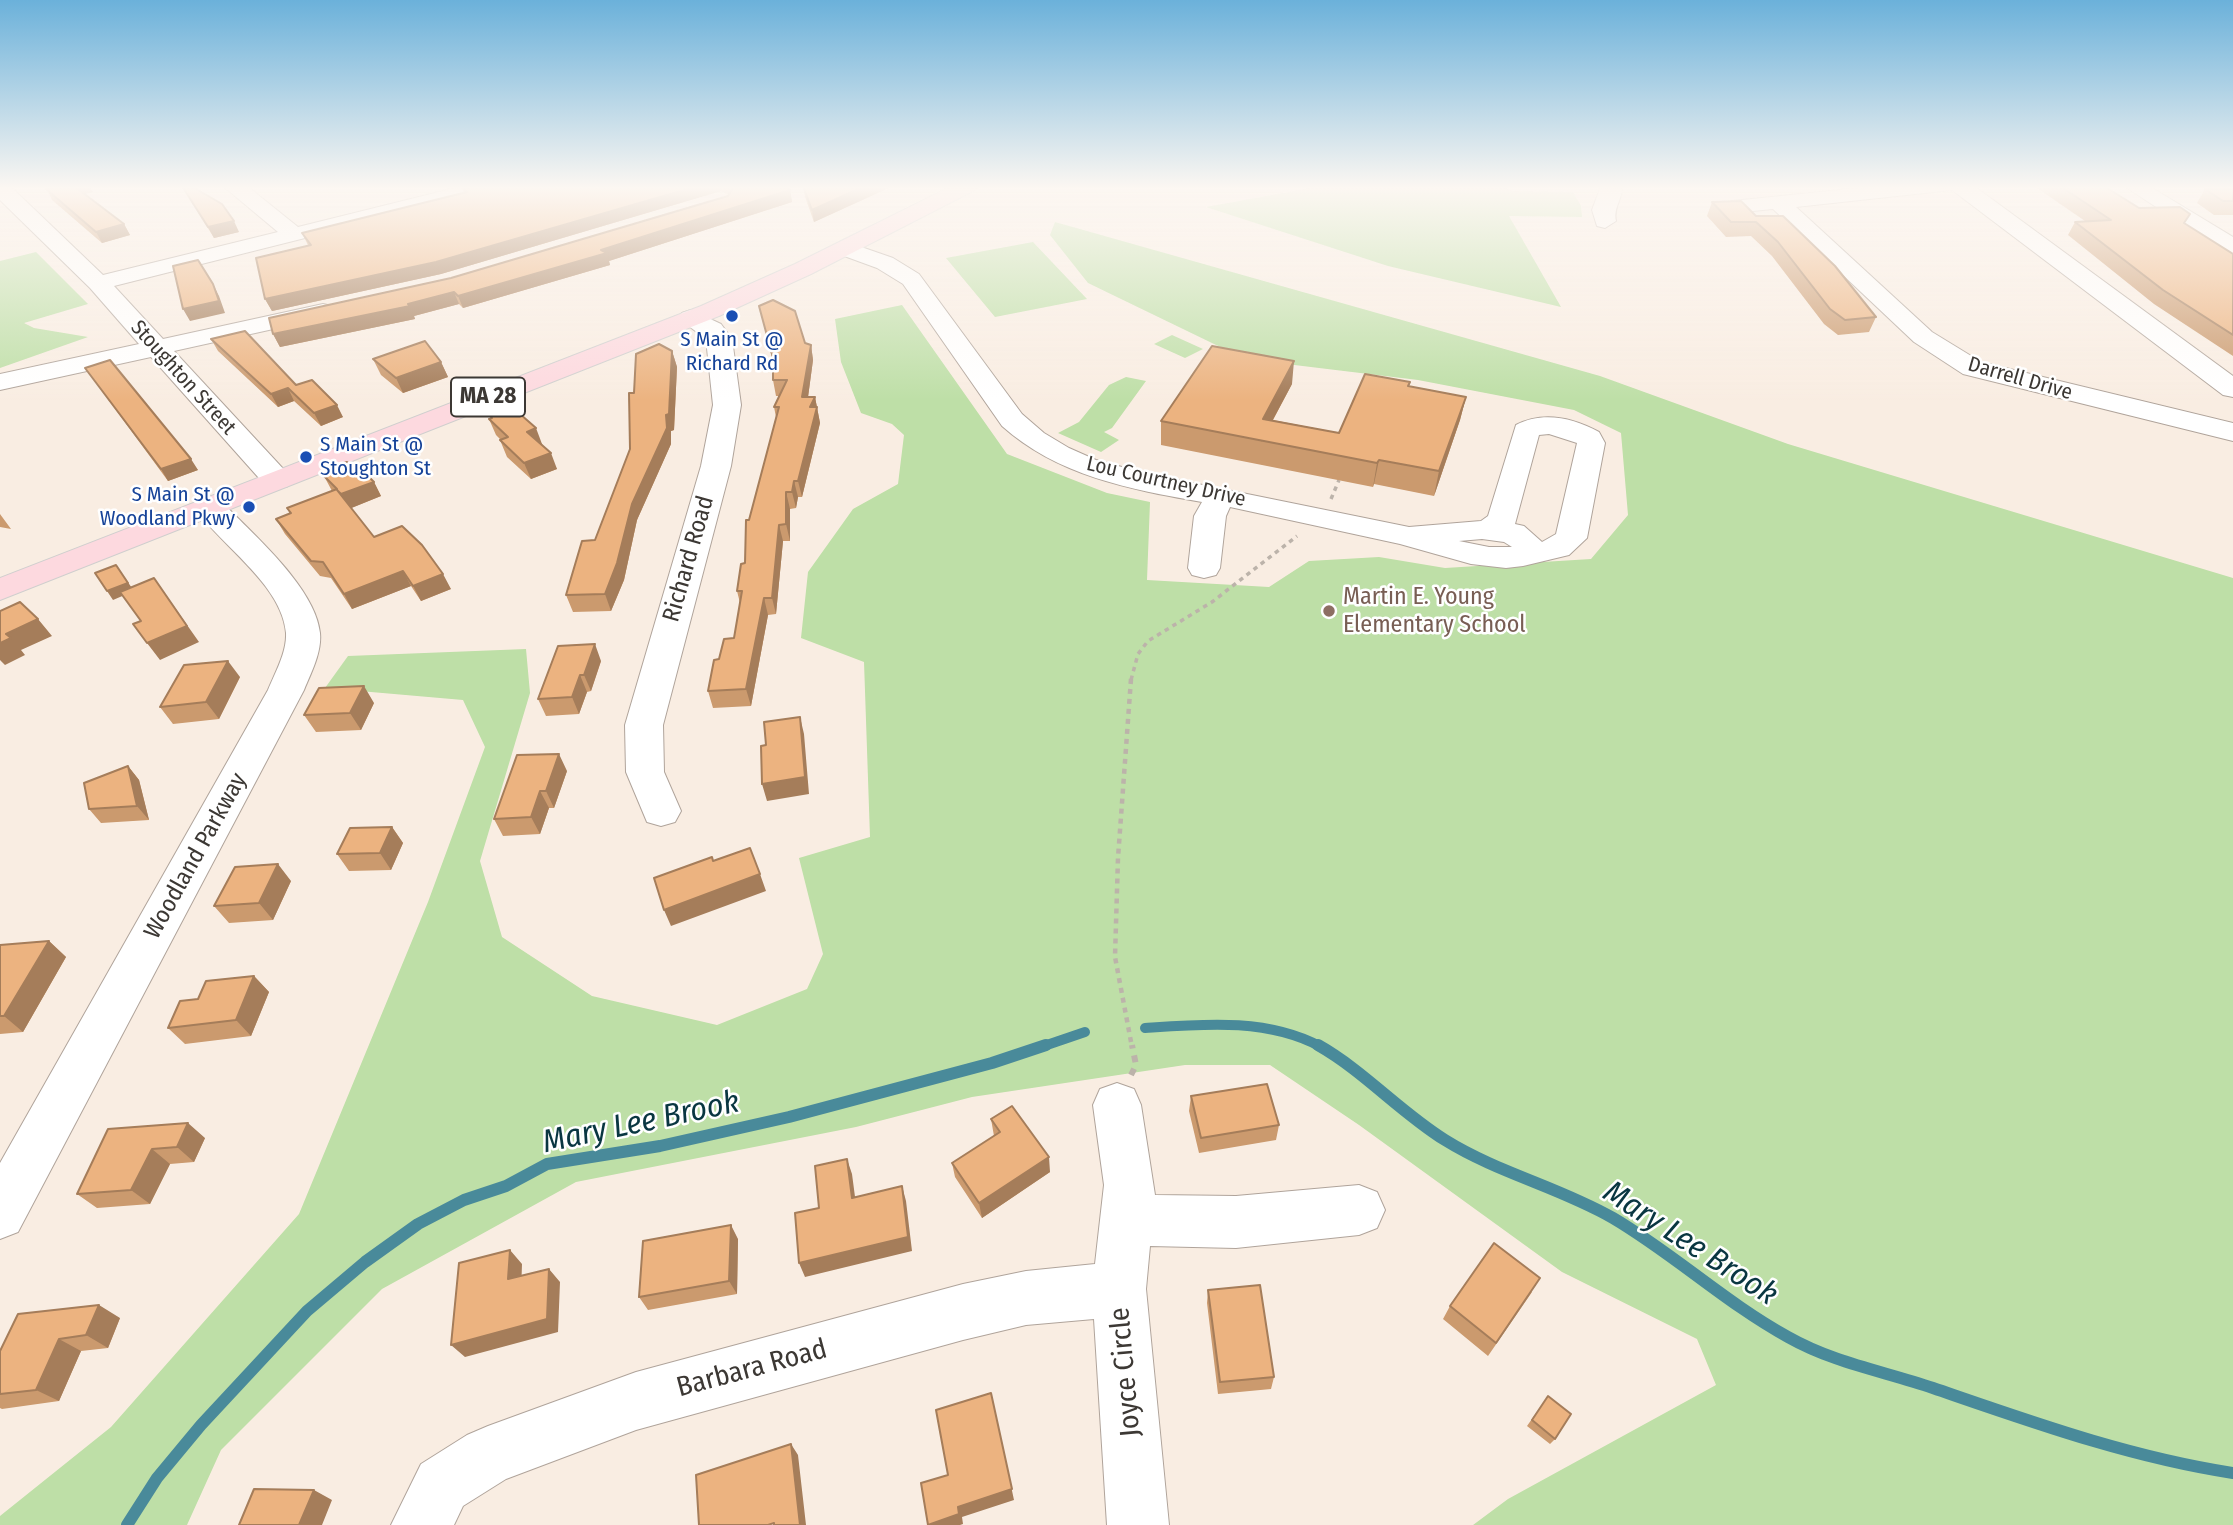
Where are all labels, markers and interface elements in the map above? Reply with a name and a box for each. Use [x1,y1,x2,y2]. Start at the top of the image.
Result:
marker: S Main St @ Richard Rd [724,308,740,324]
street label: Stoughton Street [125,316,241,440]
place label: S Main St @ Richard Rd [680,327,784,377]
street label: Darrell Drive [1965,352,2075,406]
road number: MA 28 [451,378,525,416]
place label: S Main St @ Stoughton St [320,432,431,482]
marker: S Main St @ Stoughton St [298,449,314,465]
street label: Lou Courtney Drive [1084,451,1248,513]
place label: S Main St @ Woodland Pkwy [100,482,235,532]
street label: Richard Road [657,493,721,625]
marker: S Main St @ Woodland Pkwy [241,499,257,515]
place label: Martin E. Young Elementary School [1343,583,1526,639]
marker: Martin E. Young Elementary School [1321,603,1337,619]
street label: Woodland Parkway [139,768,253,944]
water label: Mary Lee Brook [539,1083,743,1163]
water label: Mary Lee Brook [1596,1173,1784,1315]
street label: Joyce Circle [1104,1306,1148,1438]
street label: Barbara Road [673,1333,831,1405]

